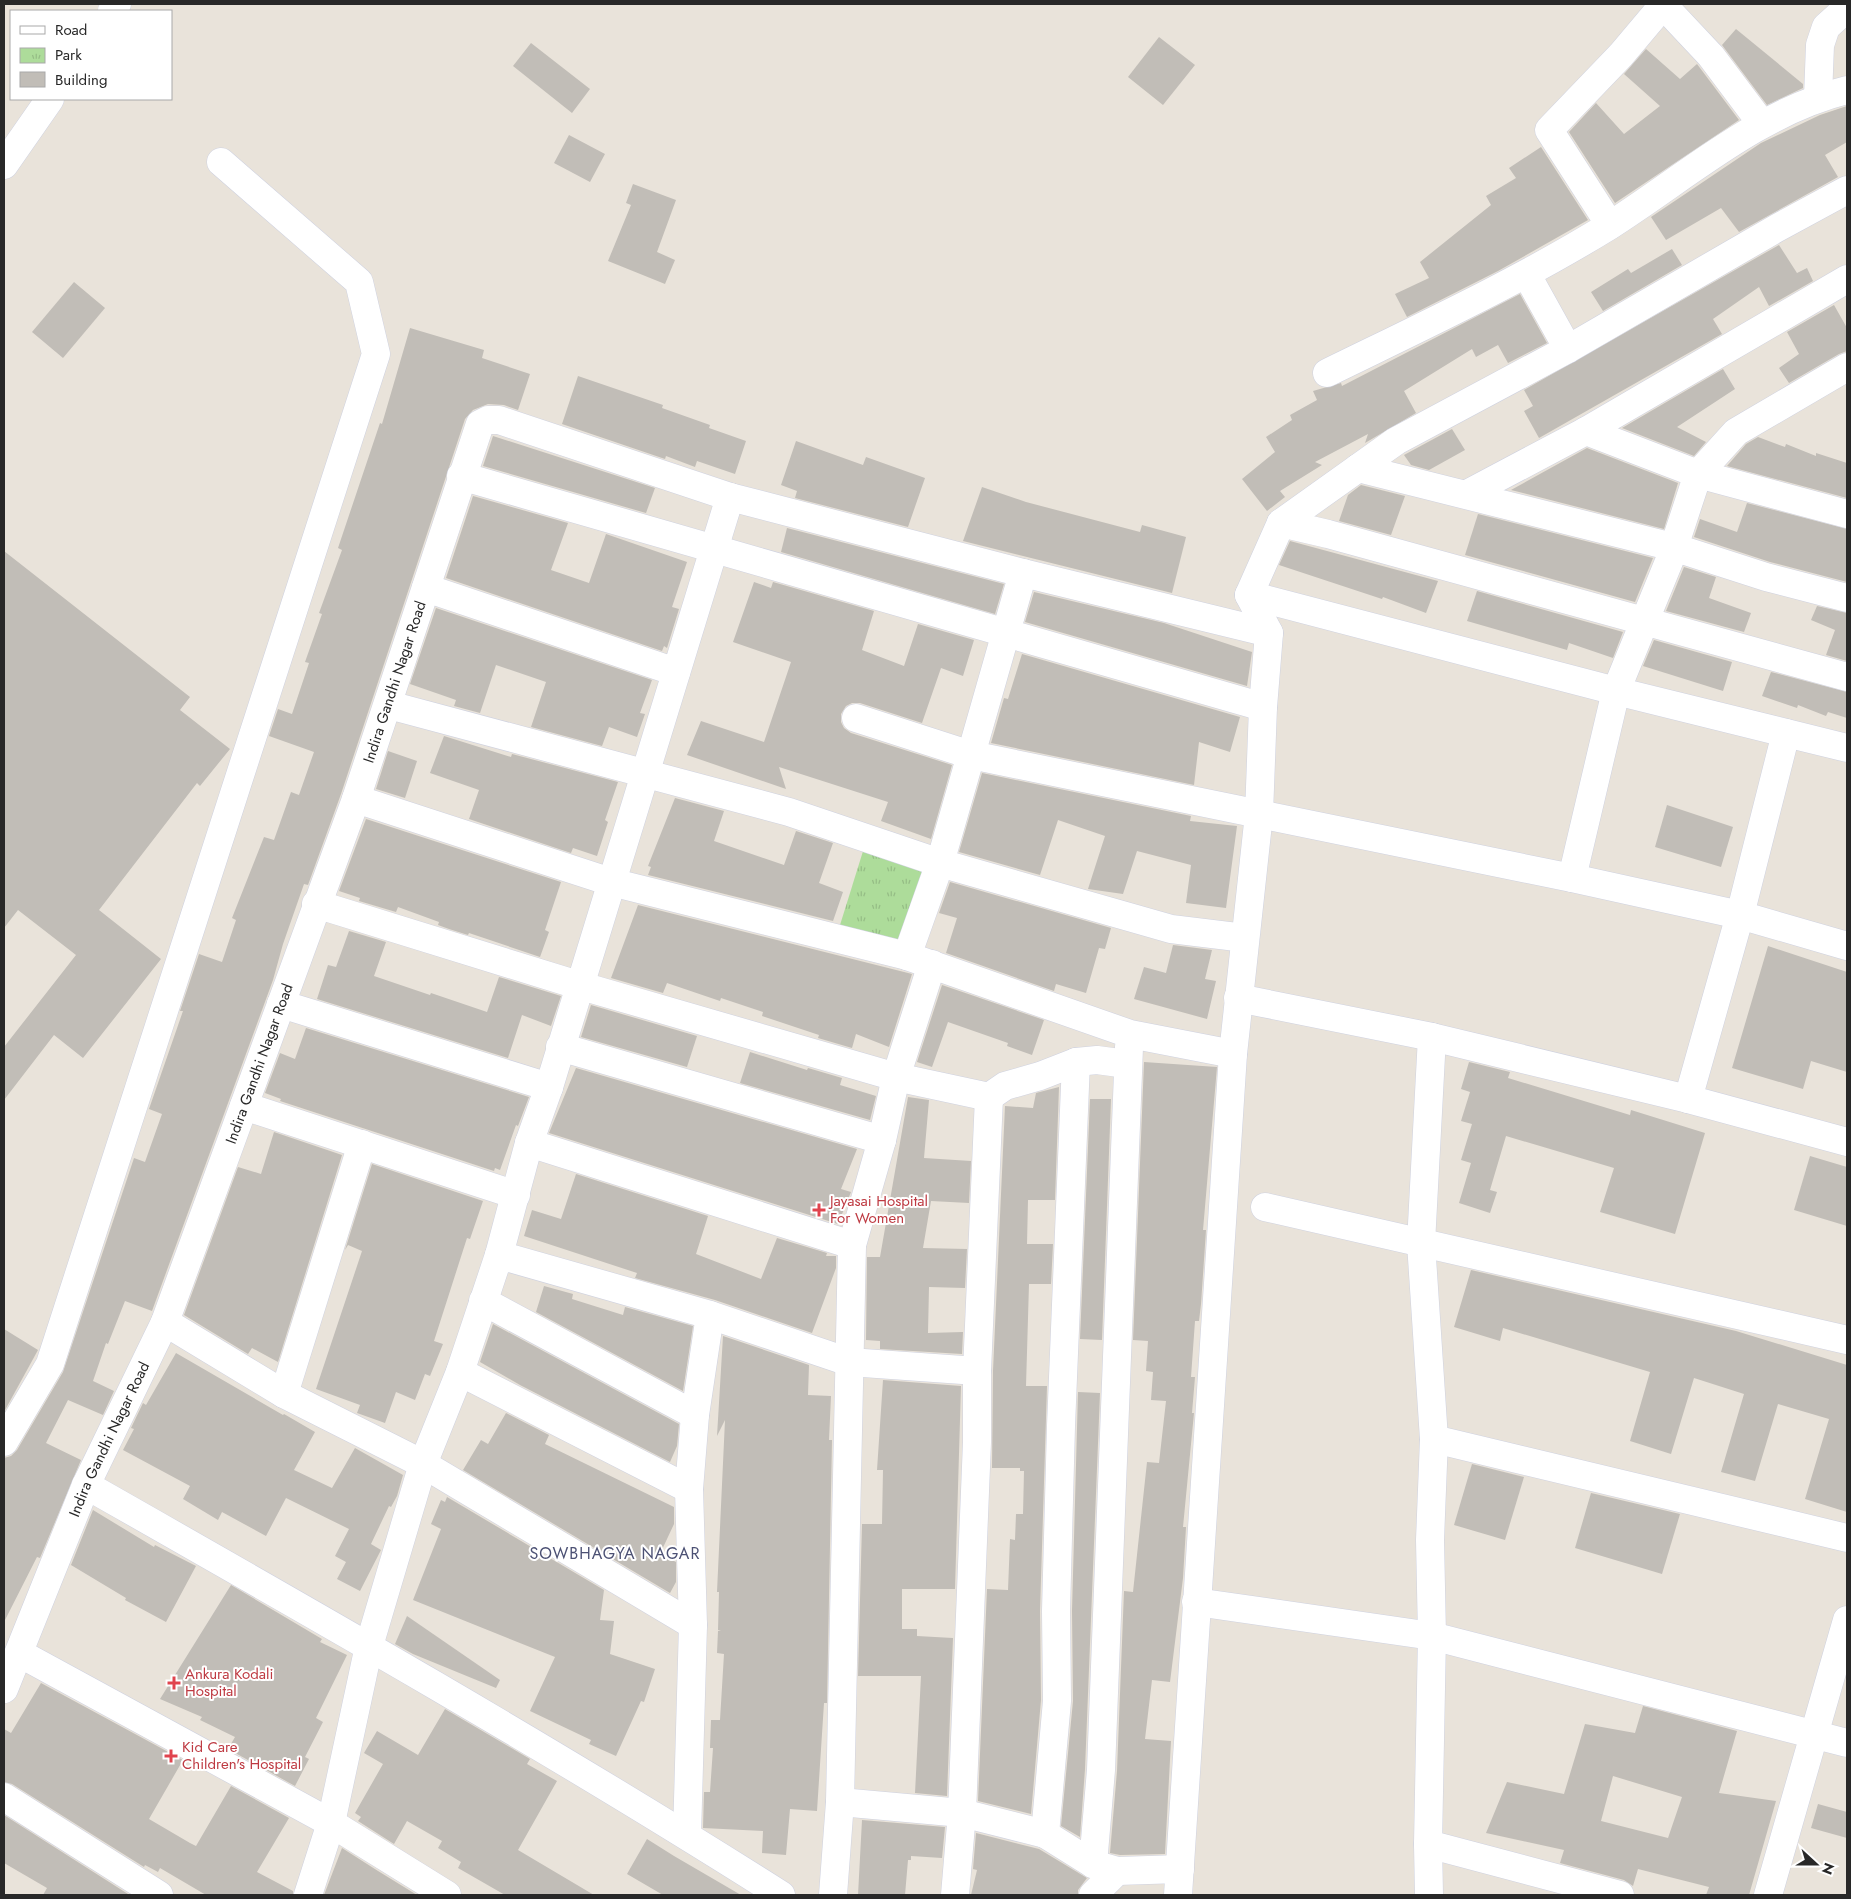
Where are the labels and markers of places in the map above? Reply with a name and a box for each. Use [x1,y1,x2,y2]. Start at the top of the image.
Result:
place label: Jayasai Hospital For Women [828,1190,928,1229]
marker: Jayasai Hospital For Women [812,1203,826,1217]
place label: Ankura Kodali Hospital [185,1663,273,1702]
marker: Ankura Kodali Hospital [167,1676,181,1690]
place label: Kid Care Children's Hospital [182,1736,301,1775]
marker: Kid Care Children's Hospital [164,1749,178,1763]

